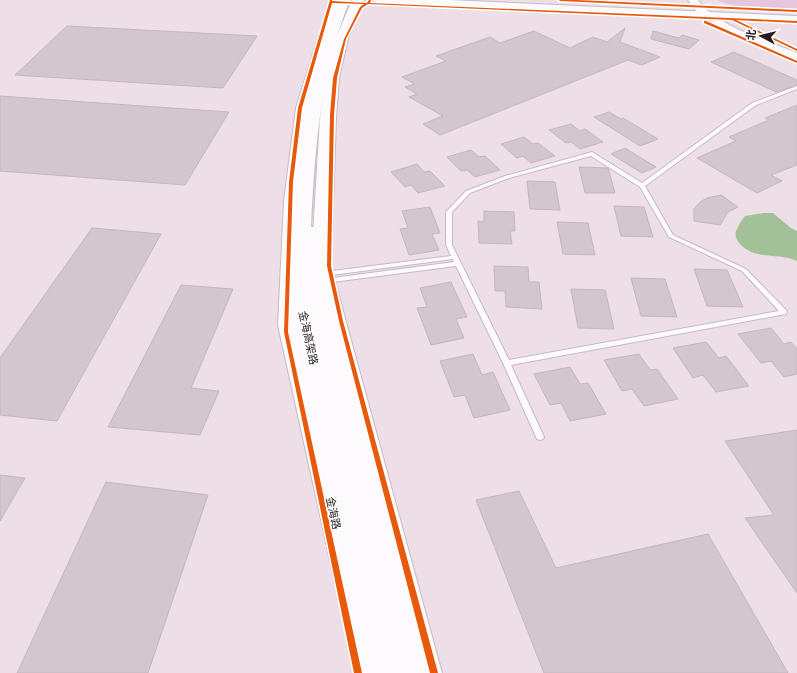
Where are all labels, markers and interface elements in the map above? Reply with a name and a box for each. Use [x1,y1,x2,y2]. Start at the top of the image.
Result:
north arrow [741,16,781,56]
text: 北 [744,29,759,41]
street label: 金海高架路 [296,310,320,366]
street label: 金海路 [323,495,343,531]

